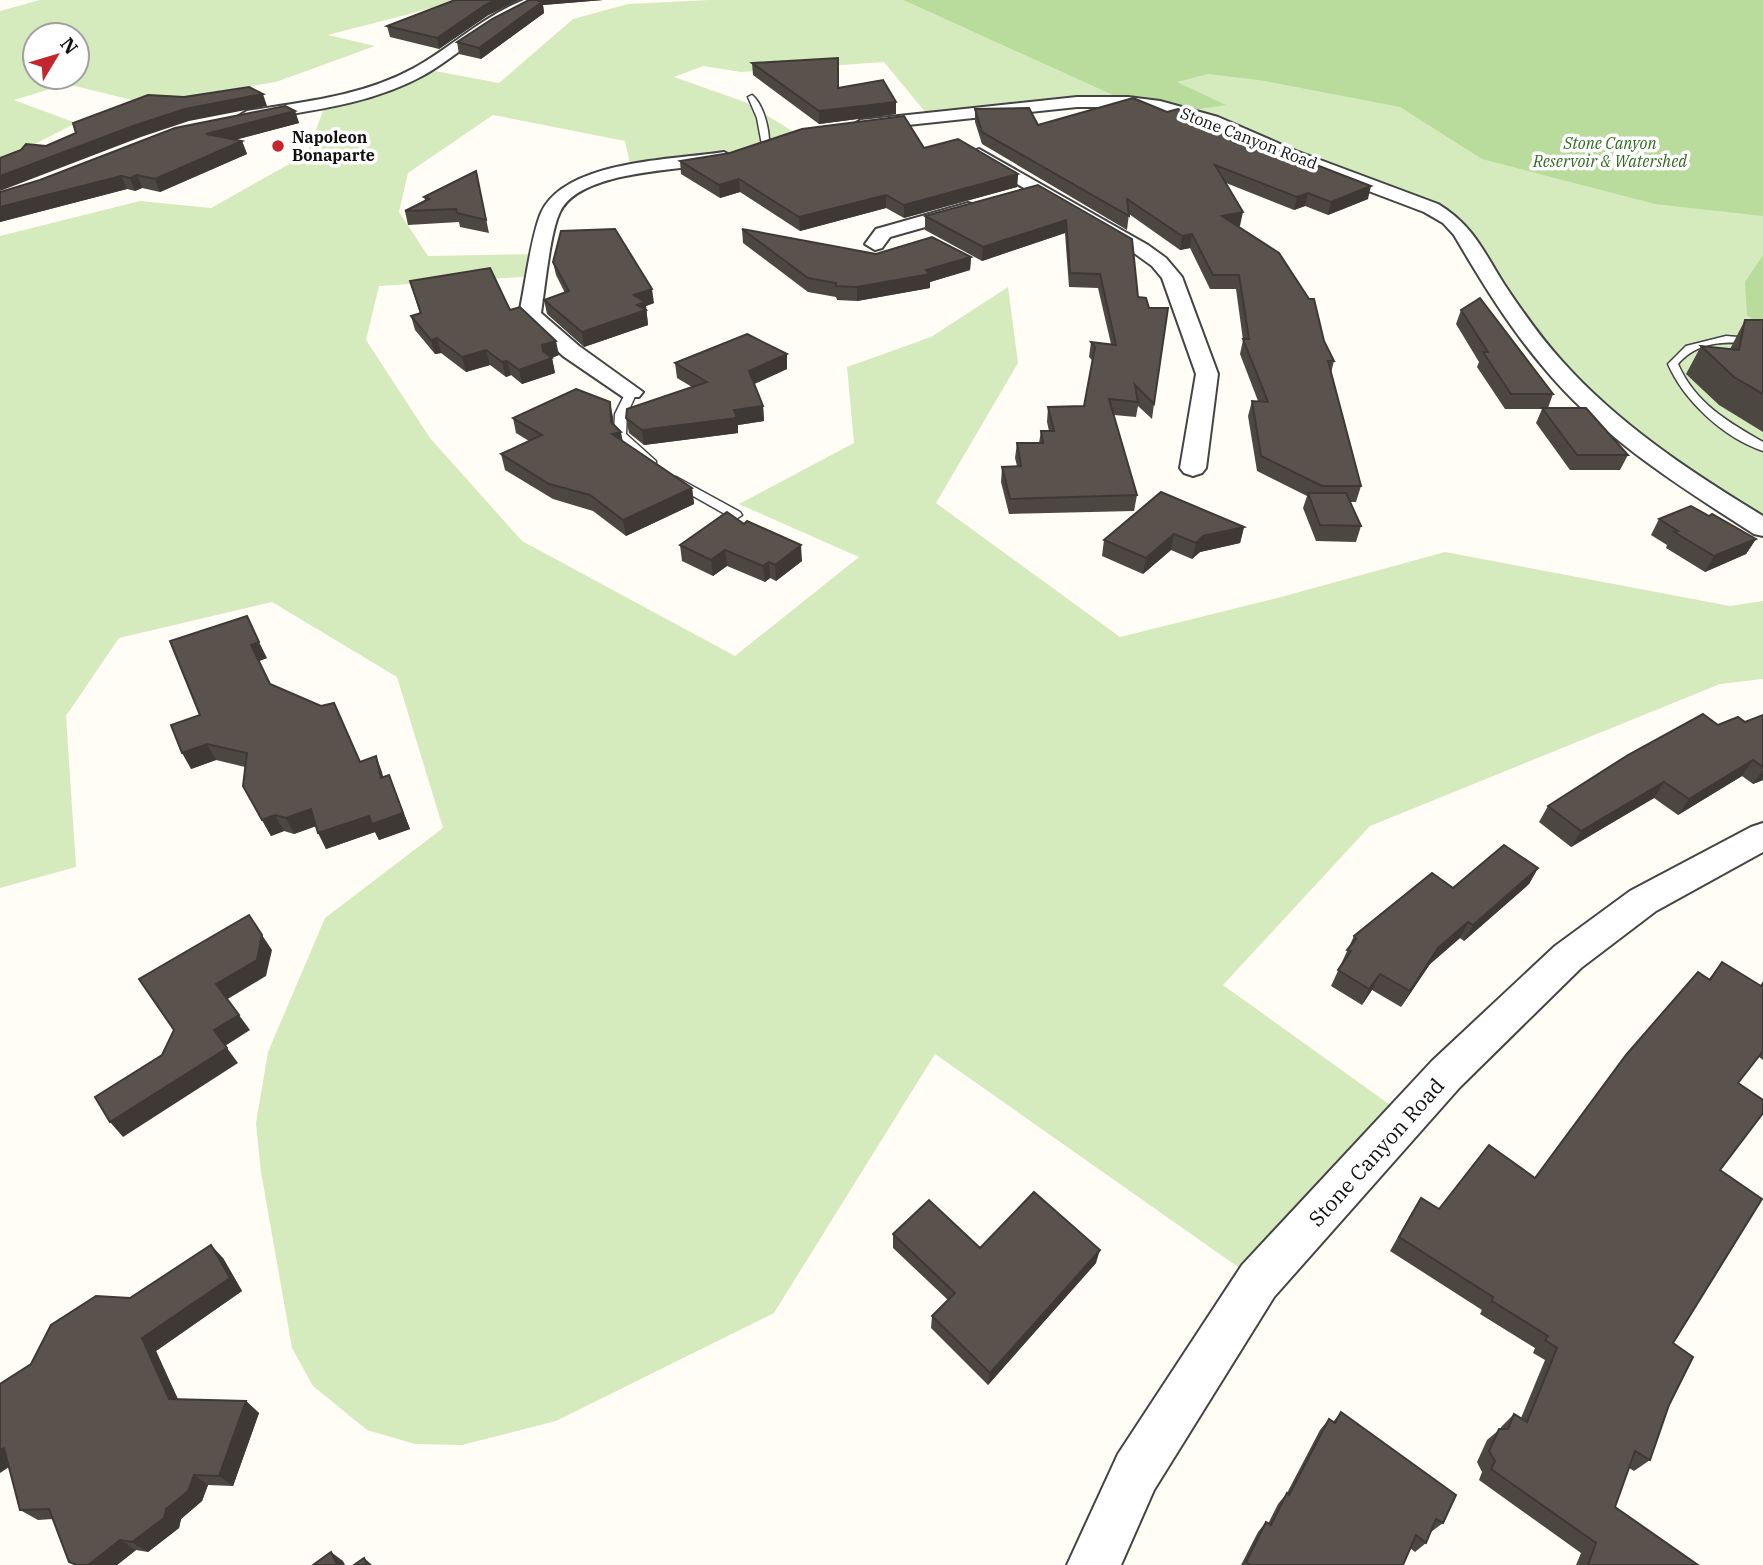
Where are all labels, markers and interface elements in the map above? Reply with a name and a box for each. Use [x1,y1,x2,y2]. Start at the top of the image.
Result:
north arrow [21,21,91,91]
text: N [55,32,83,59]
street label: Stone Canyon Road [1178,103,1321,173]
place label: Napoleon Bonaparte [292,127,375,165]
park label: Stone Canyon Reservoir & Watershed [1532,133,1687,171]
marker: Napoleon Bonaparte [270,138,286,154]
street label: Stone Canyon Road [1302,1072,1450,1232]

